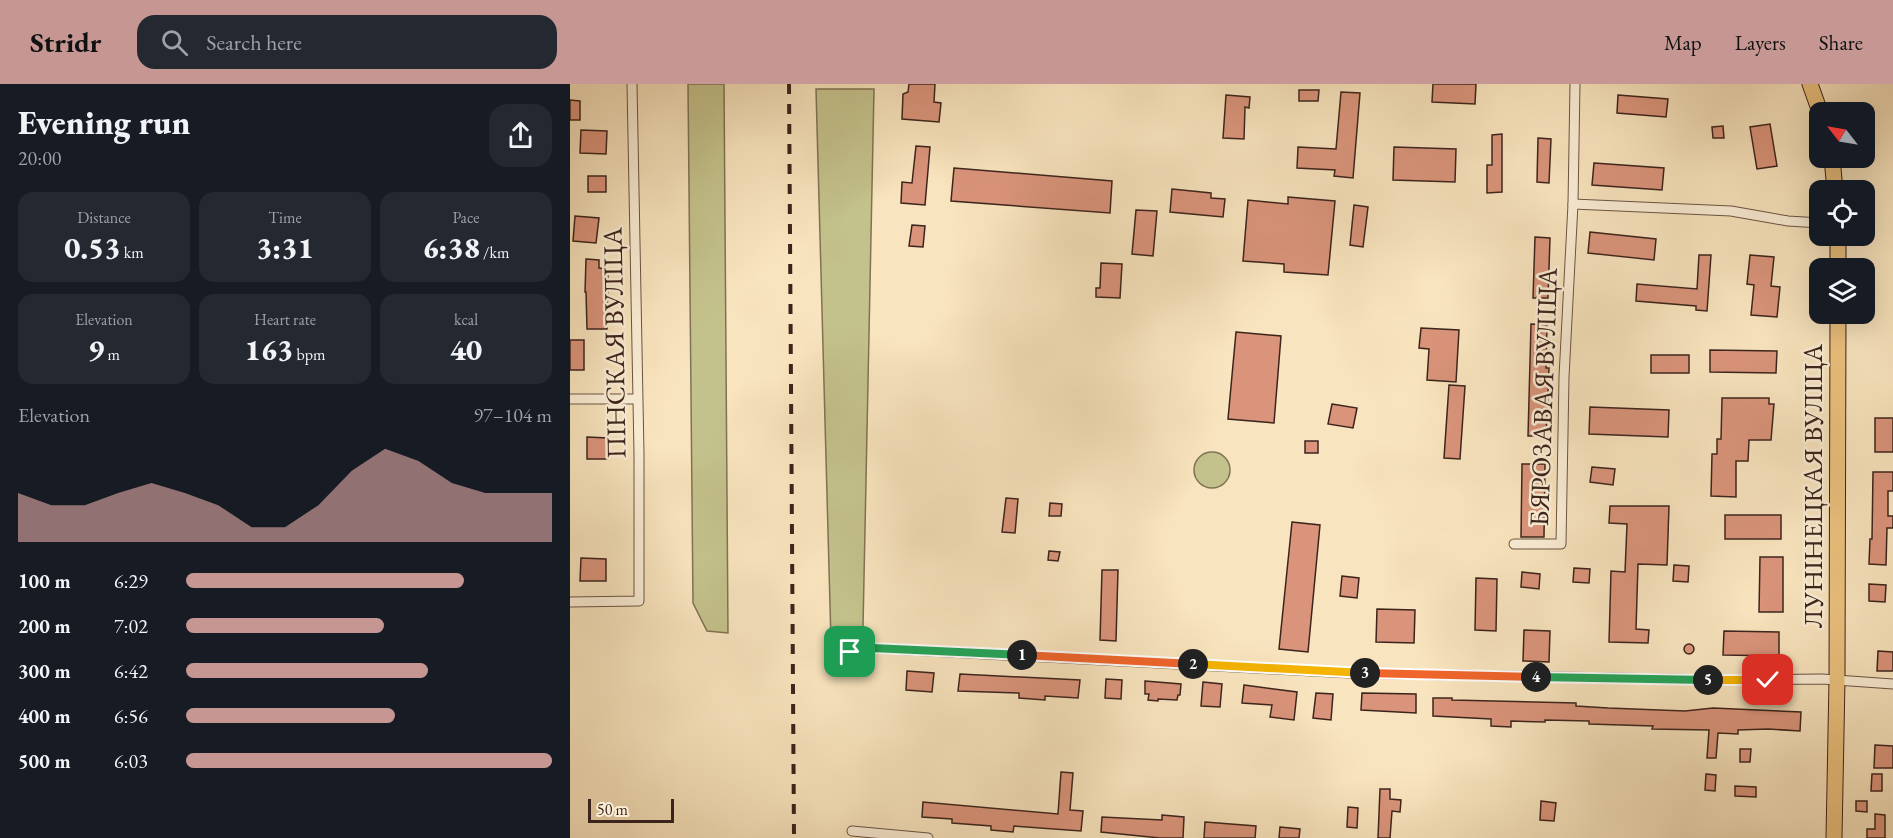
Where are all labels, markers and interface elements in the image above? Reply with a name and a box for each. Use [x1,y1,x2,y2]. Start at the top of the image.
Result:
search box [137,15,557,69]
text: Stridr [30,24,101,60]
icon: search [158,26,191,59]
text: Search here [206,28,302,57]
text: Map [1664,29,1702,56]
text: Layers [1735,29,1786,56]
text: Share [1819,29,1863,56]
text: Evening run [18,101,190,144]
north arrow [1809,102,1875,168]
map controls [1809,102,1875,324]
button: share [489,104,552,167]
text: 20:00 [18,145,61,171]
button: locate [1809,180,1875,246]
text: Distance [77,207,131,228]
text: Time [268,207,302,228]
text: Pace [453,207,479,228]
street label: ПІНСКАЯ ВУЛІЦА [594,227,634,459]
text: 0.53 [64,228,120,267]
text: 3:31 [256,228,314,267]
text: 6:38 [423,228,480,267]
text: km [120,242,144,263]
text: /km [480,242,509,263]
button: layers [1809,258,1875,324]
street label: БЯРОЗАВАЯ ВУЛІЦА [1521,267,1565,527]
text: Elevation [75,309,133,330]
text: Heart rate [254,309,316,330]
text: kcal [454,309,478,330]
text: 9 [88,330,104,369]
text: 163 [245,330,293,369]
text: 40 [450,330,482,369]
text: m [104,344,120,365]
text: bpm [293,344,325,365]
street label: ЛУНІНЕЦКАЯ ВУЛІЦА [1795,344,1830,628]
text: Elevation [18,402,90,428]
text: 97–104 m [473,402,552,428]
text: 100 m [18,568,71,594]
text: 6:29 [114,568,148,594]
text: 200 m [18,613,71,639]
text: 7:02 [114,613,148,639]
pin [824,626,875,677]
icon: arrive [833,635,866,668]
pin: 1 [1007,640,1037,670]
text: 1 [1018,644,1026,665]
pin: 2 [1178,649,1208,679]
text: 2 [1189,653,1197,674]
pin [1742,654,1793,705]
text: 300 m [18,658,71,684]
text: 6:42 [114,658,148,684]
pin: 3 [1350,658,1380,688]
text: 3 [1361,662,1369,683]
pin: 4 [1521,662,1551,692]
icon: check [1751,663,1784,696]
pin: 5 [1693,665,1723,695]
text: 4 [1532,666,1540,687]
text: 5 [1704,669,1712,690]
text: 400 m [18,703,71,729]
text: 6:56 [114,703,148,729]
text: 500 m [18,748,71,774]
text: 6:03 [114,748,148,774]
scale bar [588,796,674,824]
text: 50 m [597,799,628,820]

